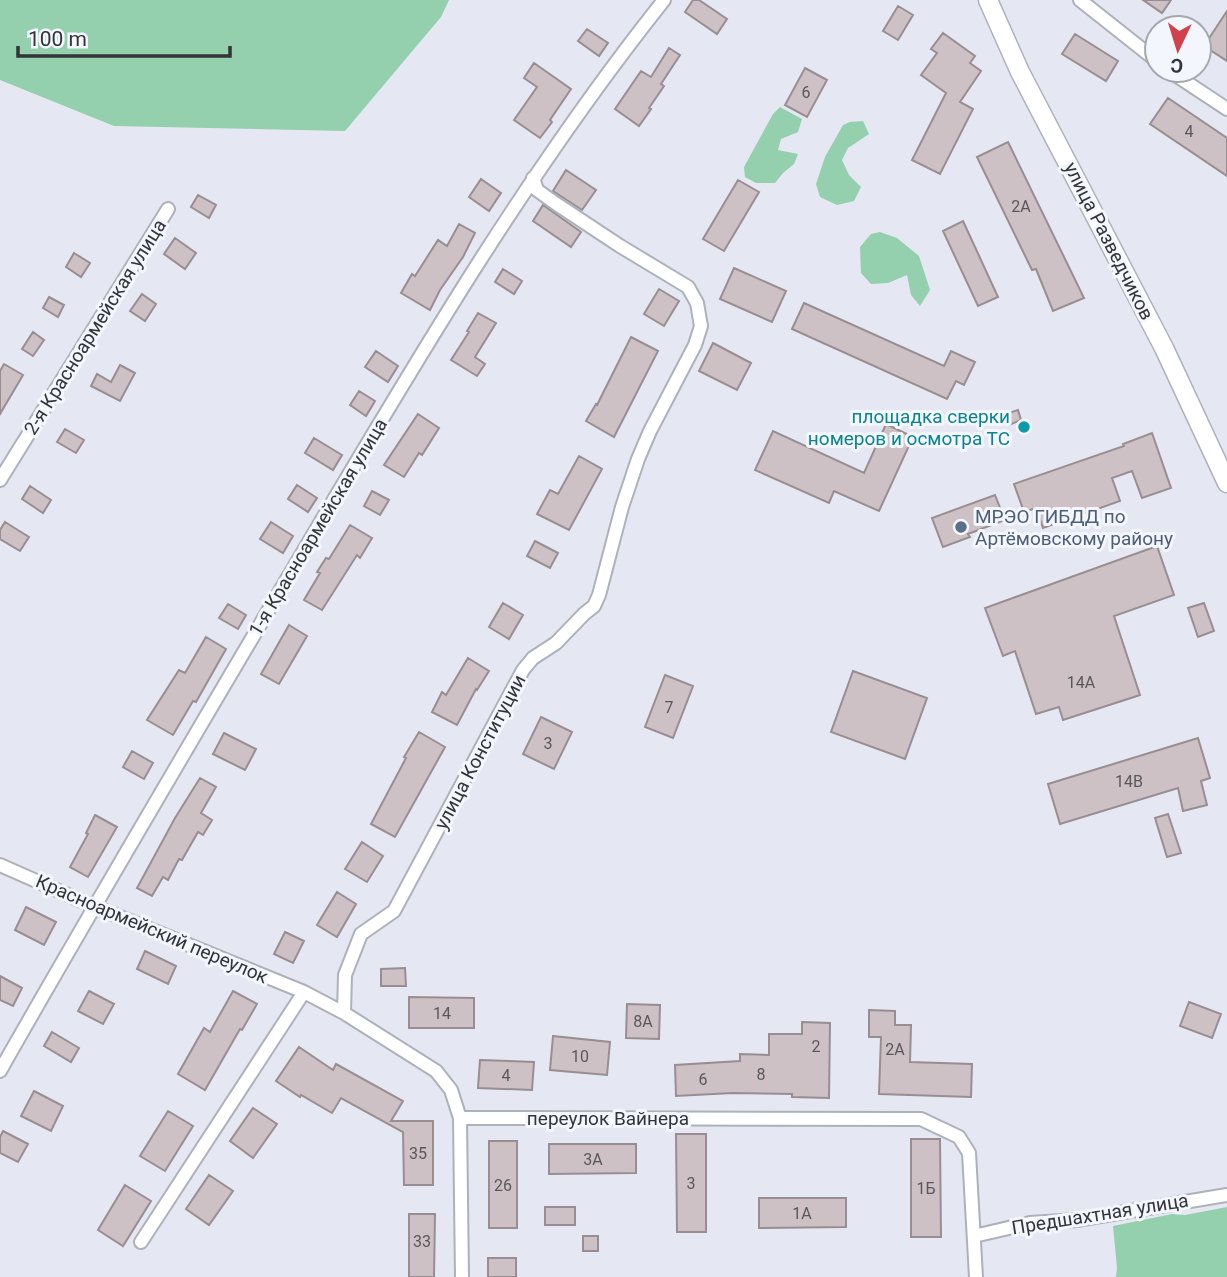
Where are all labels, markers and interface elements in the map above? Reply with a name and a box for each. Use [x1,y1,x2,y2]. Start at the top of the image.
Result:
scale bar [18,14,229,58]
north arrow [1143,14,1213,84]
text: 100 m [28,27,87,51]
text: С [1170,54,1184,77]
house number: 6 [802,83,811,102]
house number: 4 [1185,122,1194,141]
street label: улица Разведчиков [1059,158,1159,324]
house number: 2А [1011,197,1031,216]
street label: 2-я Красноармейская улица [19,215,171,439]
place label: площадка сверки номеров и осмотра ТС [808,405,1010,450]
street label: 1-я Красноармейская улица [244,414,392,640]
marker: площадка сверки номеров и осмотра ТС [1016,419,1032,435]
place label: МРЭО ГИБДД по Артёмовскому району [975,505,1173,550]
marker: МРЭО ГИБДД по Артёмовскому району [953,519,969,535]
street label: улица Конституции [429,671,531,833]
house number: 14А [1067,673,1096,692]
house number: 7 [665,698,674,717]
house number: 3 [544,734,553,753]
house number: 14В [1115,772,1143,791]
street label: Красноармейский переулок [32,870,272,989]
house number: 14 [433,1004,451,1023]
house number: 8А [633,1012,653,1031]
house number: 2 [812,1037,821,1056]
house number: 2А [885,1040,905,1059]
house number: 10 [571,1047,589,1066]
house number: 8 [757,1065,766,1084]
house number: 4 [502,1066,511,1085]
house number: 6 [699,1070,708,1089]
street label: переулок Вайнера [527,1107,689,1130]
house number: 35 [409,1144,427,1163]
house number: 3А [583,1150,603,1169]
house number: 3 [687,1174,696,1193]
house number: 26 [494,1176,512,1195]
house number: 1Б [916,1179,936,1198]
street label: Предшахтная улица [1010,1189,1190,1239]
house number: 1А [792,1204,812,1223]
house number: 33 [413,1232,431,1251]

